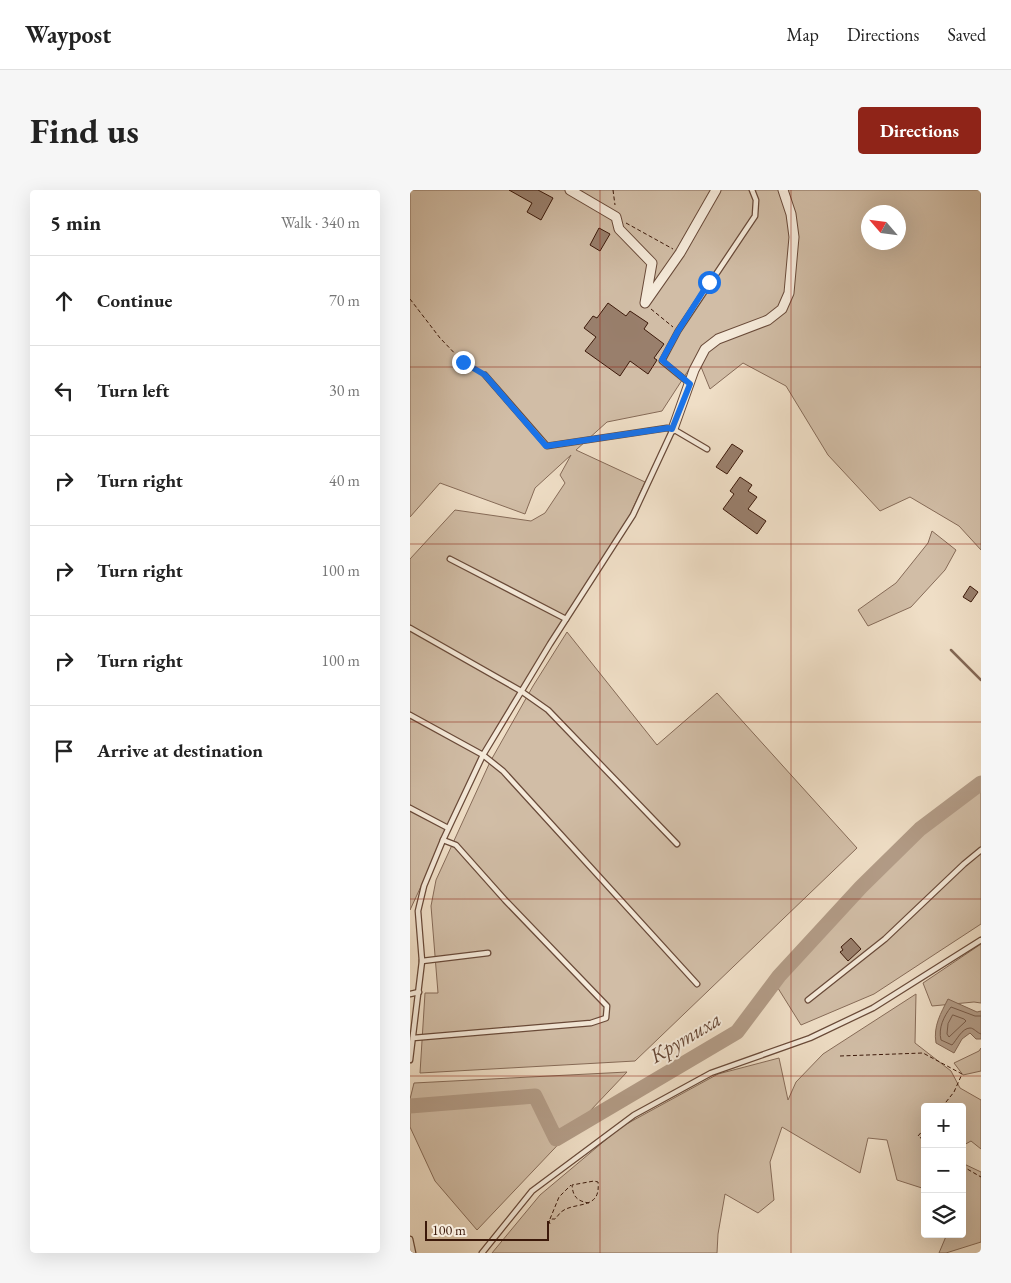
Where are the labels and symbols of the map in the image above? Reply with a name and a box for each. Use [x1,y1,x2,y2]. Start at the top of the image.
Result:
north arrow [861,205,906,250]
route start [698,271,721,294]
route end [452,351,475,374]
water label: Крутиха [643,1005,726,1069]
scale bar [425,1218,549,1241]

